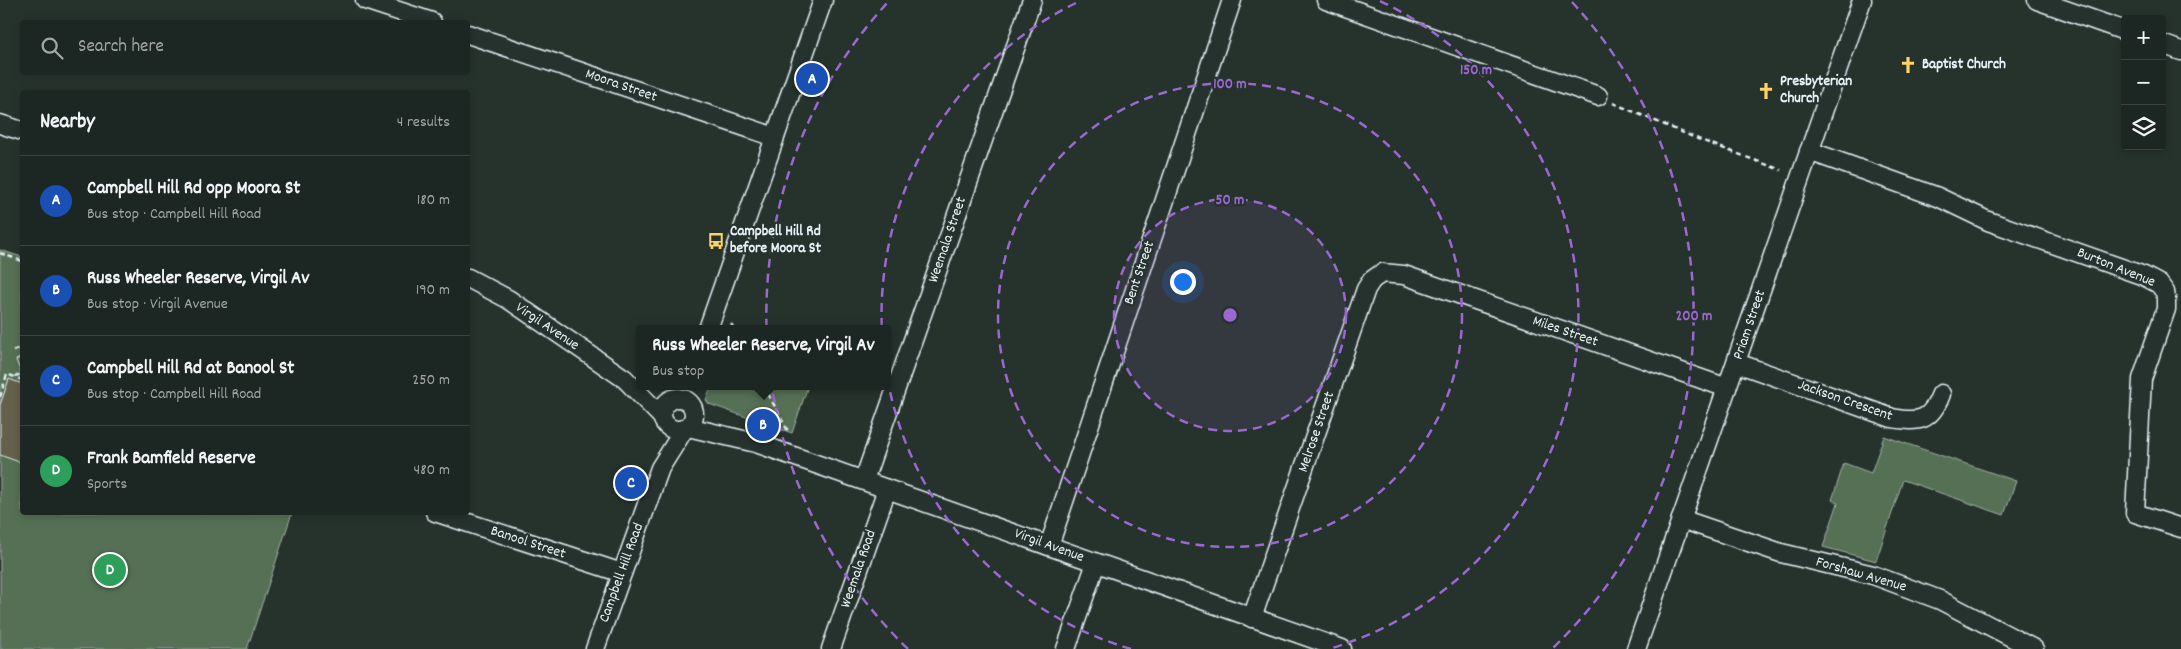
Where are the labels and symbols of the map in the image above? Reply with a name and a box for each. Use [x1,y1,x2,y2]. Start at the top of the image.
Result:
place label: Baptist Church [1922,54,2006,76]
church icon: Baptist Church [1898,55,1918,75]
pin: A [796,60,828,98]
text: 150 m [1460,60,1492,82]
street label: Moora Street [582,63,660,109]
place label: Presbyterian Church [1780,71,1852,110]
text: 100 m [1213,74,1247,96]
church icon: Presbyterian Church [1756,81,1776,101]
text: 50 m [1216,190,1244,212]
street label: Weemala Street [923,194,973,286]
place label: Campbell Hill Rd before Moora St [730,221,821,260]
bus stop icon: Campbell Hill Rd before Moora St [706,231,726,251]
street label: Bent Street [1119,238,1161,308]
street label: Burton Avenue [2074,242,2159,294]
your location [1170,269,1196,295]
street label: Priam Street [1728,287,1772,363]
street label: Virgil Avenue [511,298,584,357]
centre of rings [1221,306,1239,324]
text: 200 m [1676,306,1712,328]
street label: Miles Street [1529,311,1601,354]
street label: Jackson Crescent [1795,374,1896,428]
street label: Melrose Street [1293,388,1341,475]
pin: B [747,406,779,444]
pin: C [615,464,647,502]
street label: Campbell Hill Road [594,520,650,626]
street label: Banool Street [488,521,569,566]
street label: Virgil Avenue [1011,523,1087,569]
street label: Weemala Road [835,527,883,611]
pin: D [94,551,126,589]
street label: Forshaw Avenue [1813,552,1909,599]

